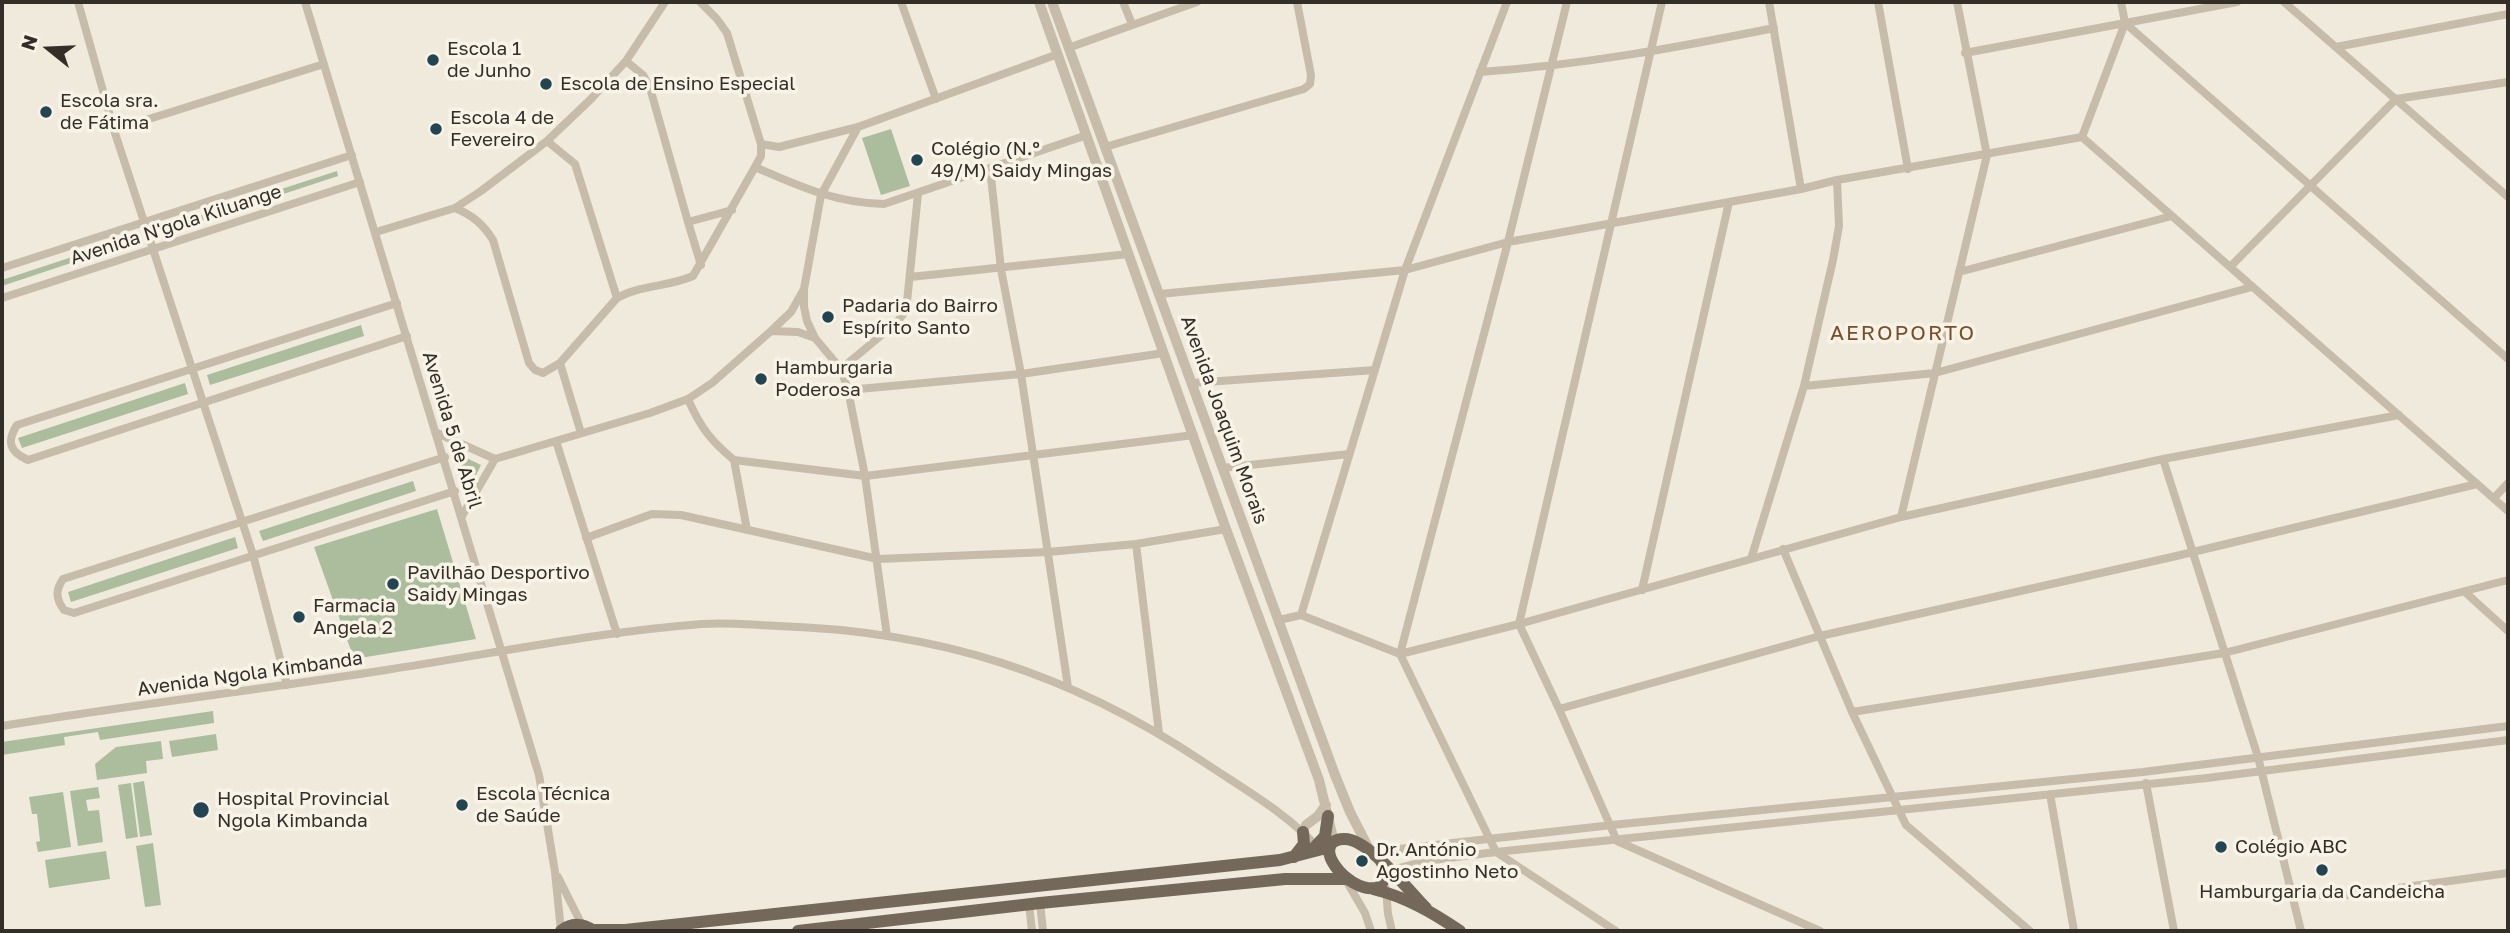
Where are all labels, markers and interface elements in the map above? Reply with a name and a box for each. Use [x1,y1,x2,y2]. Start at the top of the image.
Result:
north arrow [14,14,84,84]
text: N [15,32,42,53]
place label: Escola 1 de Junho [447,38,531,82]
marker: Escola 1 de Junho [425,52,441,68]
place label: Escola de Ensino Especial [560,73,795,95]
marker: Escola de Ensino Especial [538,76,554,92]
place label: Escola sra. de Fátima [60,90,159,134]
marker: Escola sra. de Fátima [38,104,54,120]
place label: Escola 4 de Fevereiro [450,107,554,151]
marker: Escola 4 de Fevereiro [428,121,444,137]
place label: Colégio (N.º 49/M) Saidy Mingas [931,138,1112,182]
marker: Colégio (N.º 49/M) Saidy Mingas [909,152,925,168]
street label: Avenida N'gola Kiluange [67,180,285,270]
place label: Padaria do Bairro Espírito Santo [842,295,998,339]
marker: Padaria do Bairro Espírito Santo [820,309,836,325]
street label: Avenida Joaquim Morais [1176,313,1272,527]
district label: AEROPORTO [1831,320,1975,346]
street label: Avenida 5 de Abril [417,349,487,511]
place label: Hamburgaria Poderosa [775,357,893,401]
marker: Hamburgaria Poderosa [753,371,769,387]
place label: Pavilhão Desportivo Saidy Mingas [407,562,590,606]
marker: Pavilhão Desportivo Saidy Mingas [385,576,401,592]
place label: Farmacia Angela 2 [313,595,396,639]
marker: Farmacia Angela 2 [291,609,307,625]
street label: Avenida Ngola Kimbanda [136,647,364,701]
place label: Escola Técnica de Saúde [476,783,610,827]
place label: Hospital Provincial Ngola Kimbanda [217,788,389,832]
marker: Escola Técnica de Saúde [454,797,470,813]
marker: Hospital Provincial Ngola Kimbanda [191,800,211,820]
place label: Colégio ABC [2235,836,2347,858]
place label: Dr. António Agostinho Neto [1376,839,1518,883]
marker: Colégio ABC [2213,839,2229,855]
marker: Dr. António Agostinho Neto [1354,853,1370,869]
marker: Hamburgaria da Candeicha [2314,862,2330,878]
place label: Hamburgaria da Candeicha [2199,881,2445,903]

